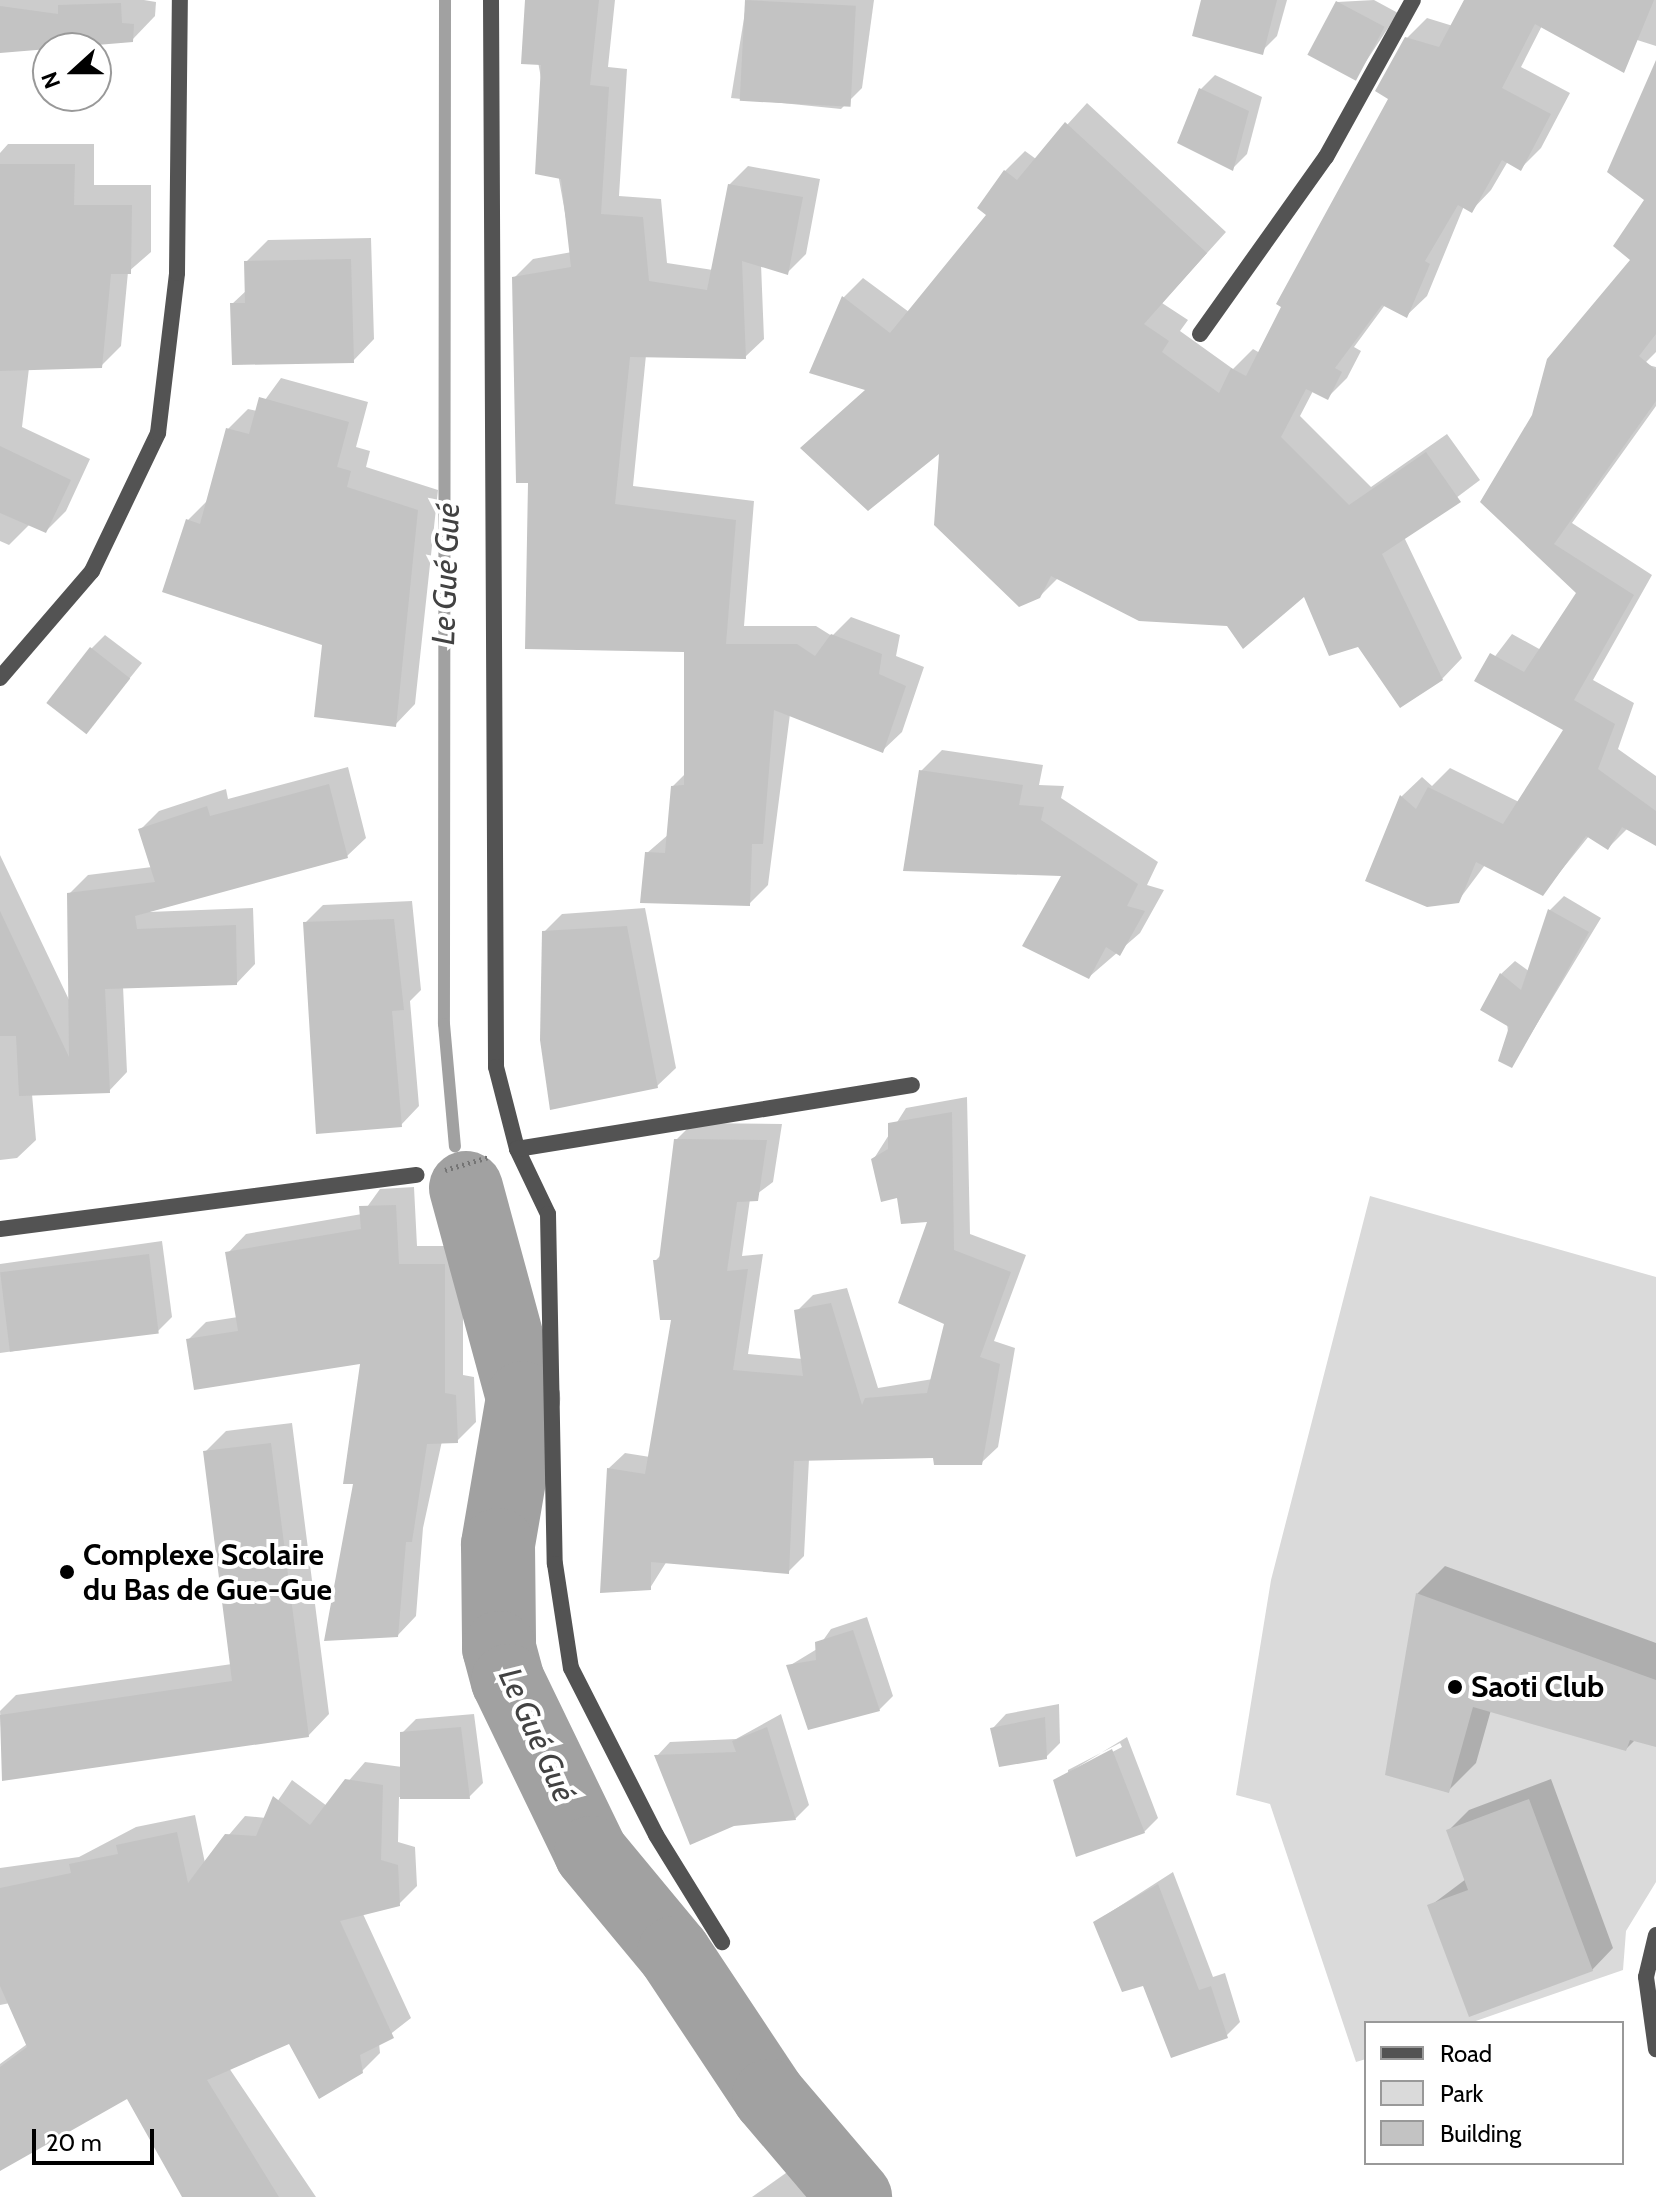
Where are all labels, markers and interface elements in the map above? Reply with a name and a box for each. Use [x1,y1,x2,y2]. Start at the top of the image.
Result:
north arrow [32,32,112,112]
text: N [36,68,66,92]
water label: Le Gué Gué [424,502,468,646]
place label: Complexe Scolaire du Bas de Gue-Gue [83,1537,332,1608]
marker: Complexe Scolaire du Bas de Gue-Gue [58,1563,76,1581]
water label: Le Gué Gué [491,1662,583,1808]
place label: Saoti Club [1471,1669,1604,1705]
marker: Saoti Club [1446,1678,1464,1696]
legend [1364,2021,1624,2165]
text: Road [1440,2039,1492,2068]
text: Park [1440,2079,1483,2108]
scale bar [36,2113,158,2163]
text: Building [1440,2119,1521,2148]
text: 20 m [46,2128,102,2157]

